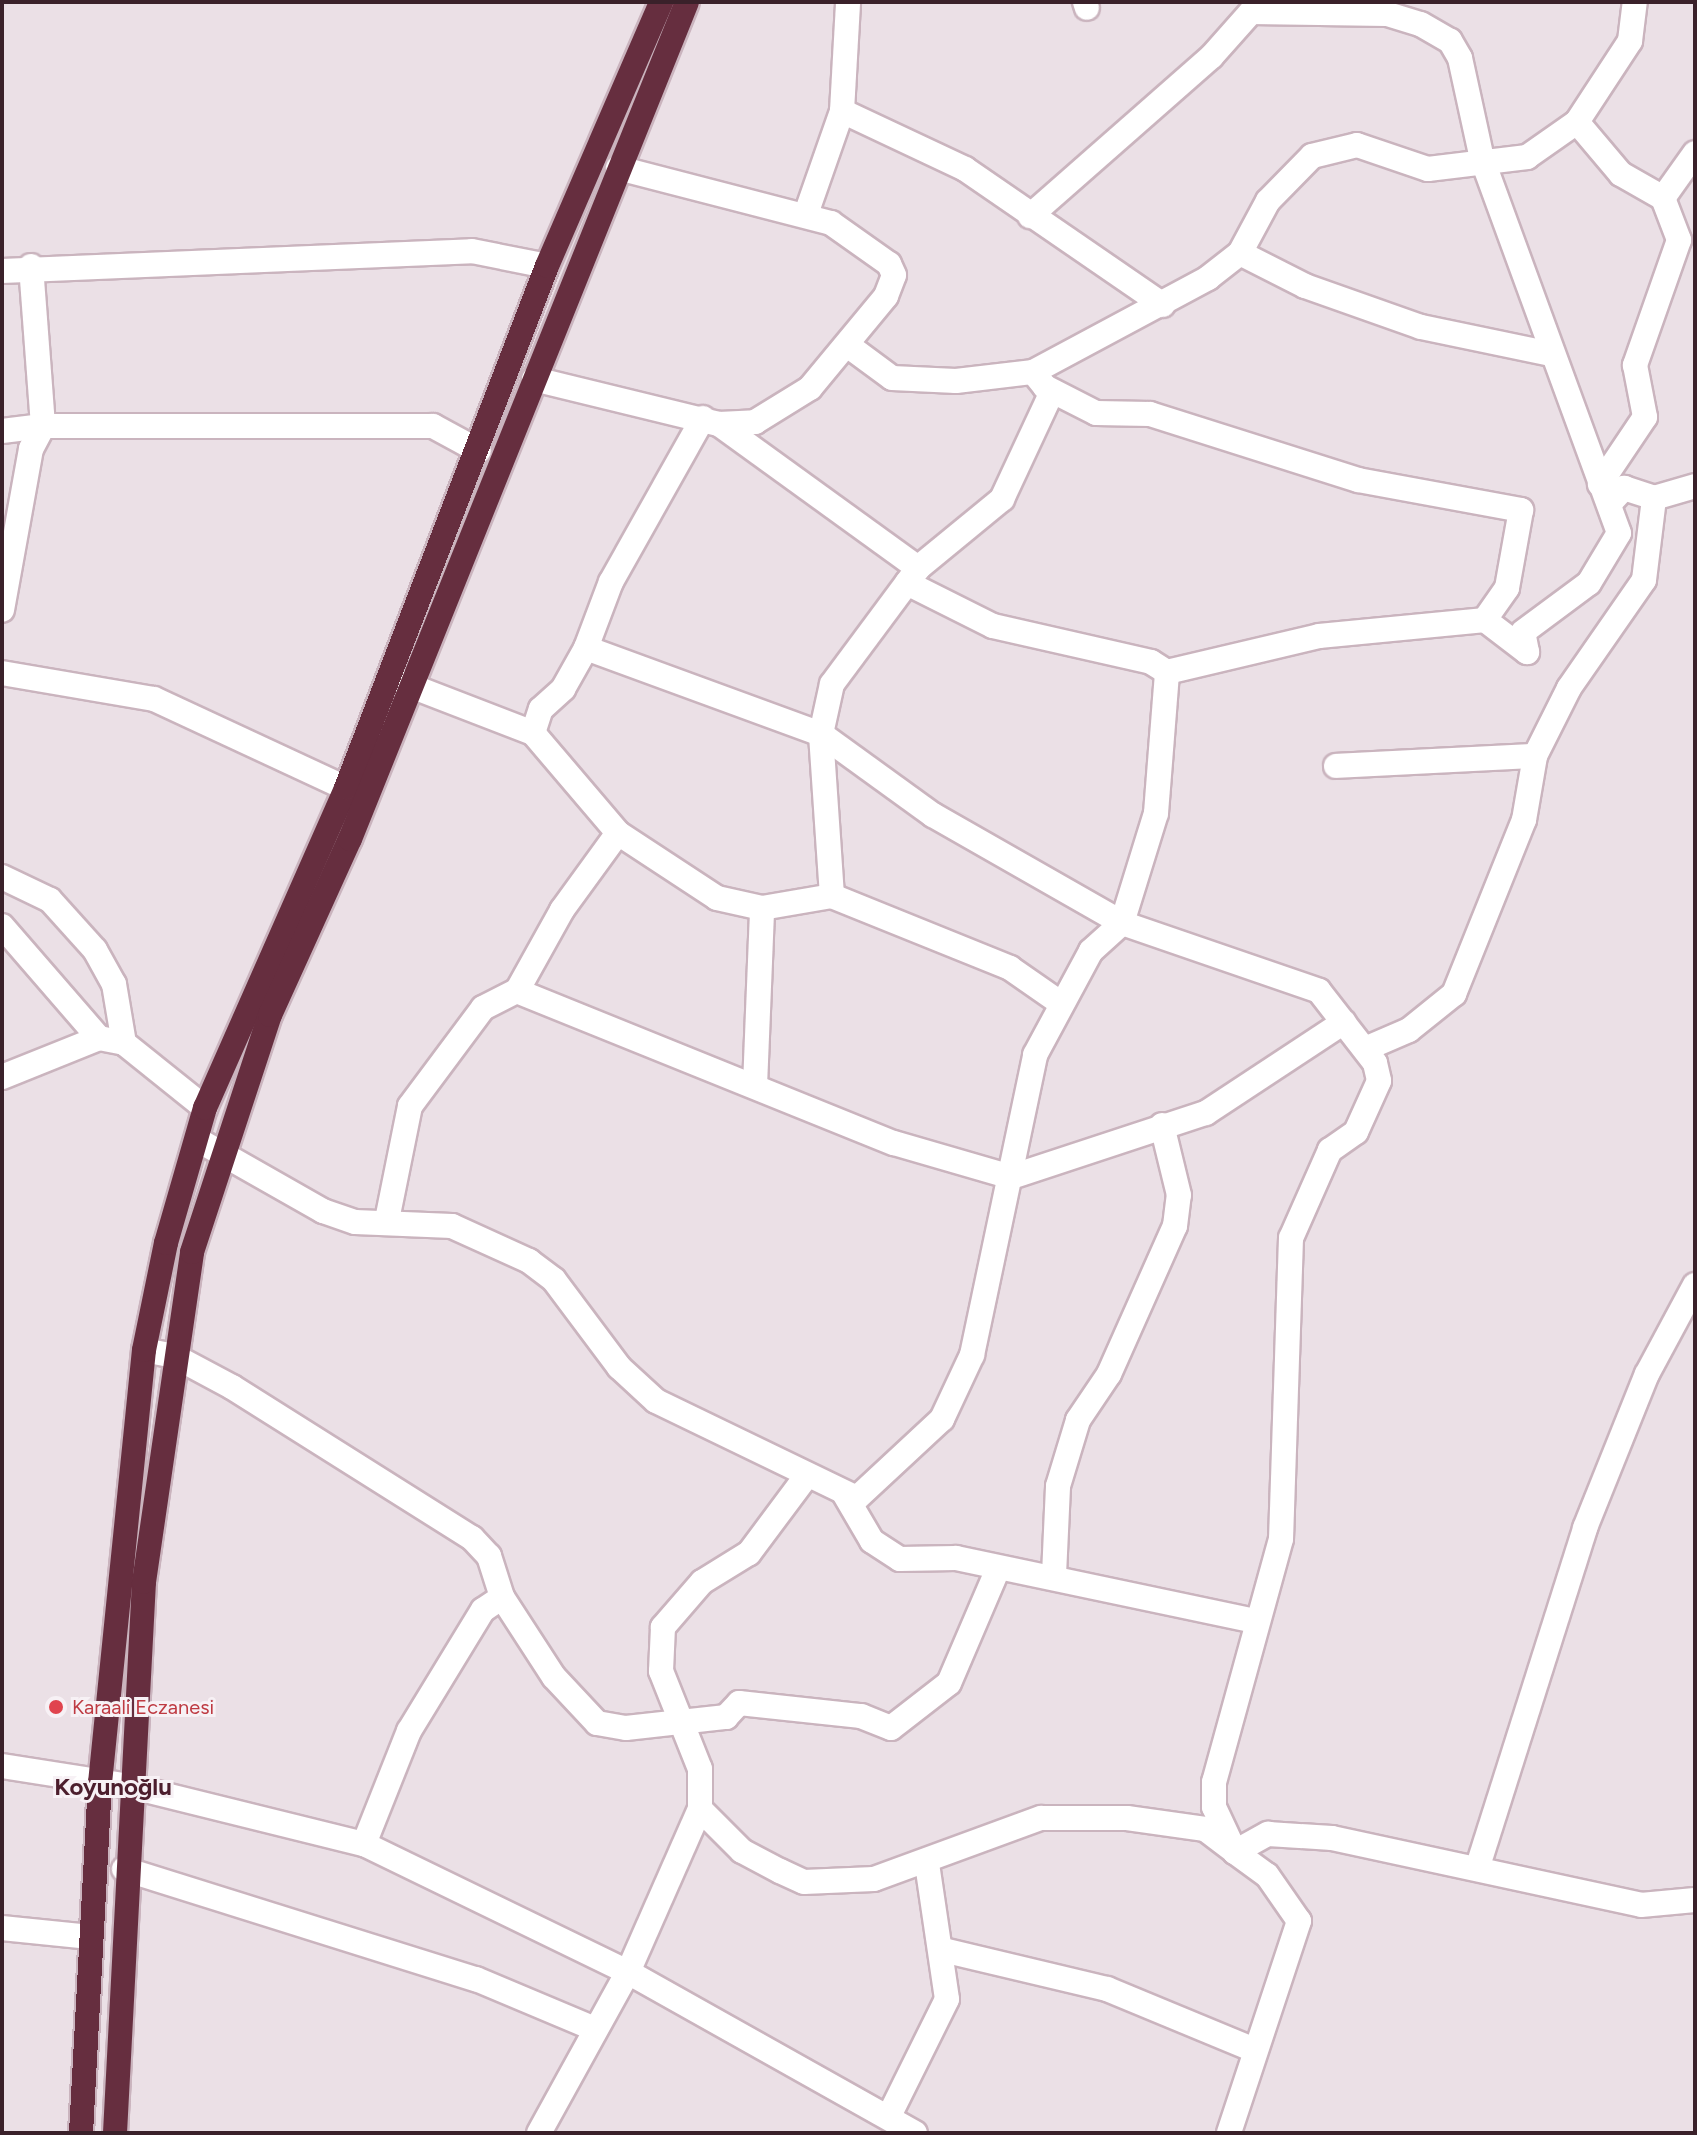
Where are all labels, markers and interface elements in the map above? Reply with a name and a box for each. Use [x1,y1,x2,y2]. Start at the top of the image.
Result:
place label: Karaali Eczanesi [72,1695,214,1719]
marker: Karaali Eczanesi [47,1698,65,1716]
district label: Koyunoğlu [54,1773,172,1801]

